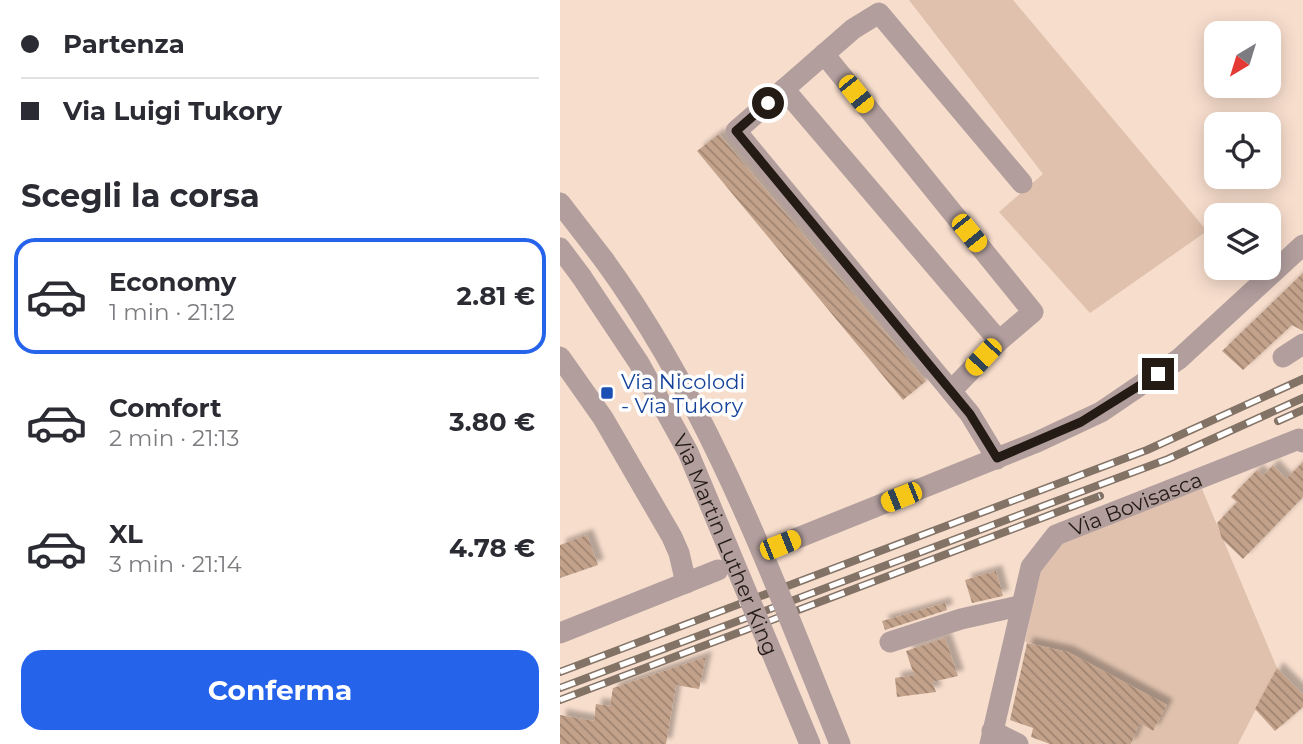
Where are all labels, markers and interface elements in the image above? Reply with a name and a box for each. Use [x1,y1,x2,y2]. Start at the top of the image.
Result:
north arrow [1204,21,1281,98]
map controls [1204,21,1281,280]
text: Partenza [63,28,185,60]
car [835,71,878,117]
route start [752,87,784,119]
text: Via Luigi Tukory [63,95,282,127]
button: locate [1204,112,1281,189]
text: Scegli la corsa [21,176,260,215]
button: layers [1204,203,1281,280]
car [948,210,991,256]
icon: car [25,265,88,328]
text: Economy [109,266,236,298]
text: 2.81 € [457,280,535,312]
text: 1 min · 21:12 [109,298,235,326]
car [961,334,1006,380]
route end [1142,358,1174,390]
place label: Via Nicolodi - Via Tukory [621,369,745,418]
marker: Via Nicolodi - Via Tukory [599,385,615,401]
icon: car [25,391,88,454]
text: Comfort [109,392,221,424]
text: 3.80 € [449,406,535,438]
text: 2 min · 21:13 [109,424,240,452]
street label: Via Martin Luther King [668,429,784,659]
street label: Via Bovisasca [1066,466,1206,541]
car [878,479,925,515]
icon: car [25,517,88,580]
text: XL [109,518,143,550]
car [757,527,804,563]
text: 4.78 € [449,532,535,564]
text: 3 min · 21:14 [109,550,242,578]
button: Conferma [21,650,539,730]

